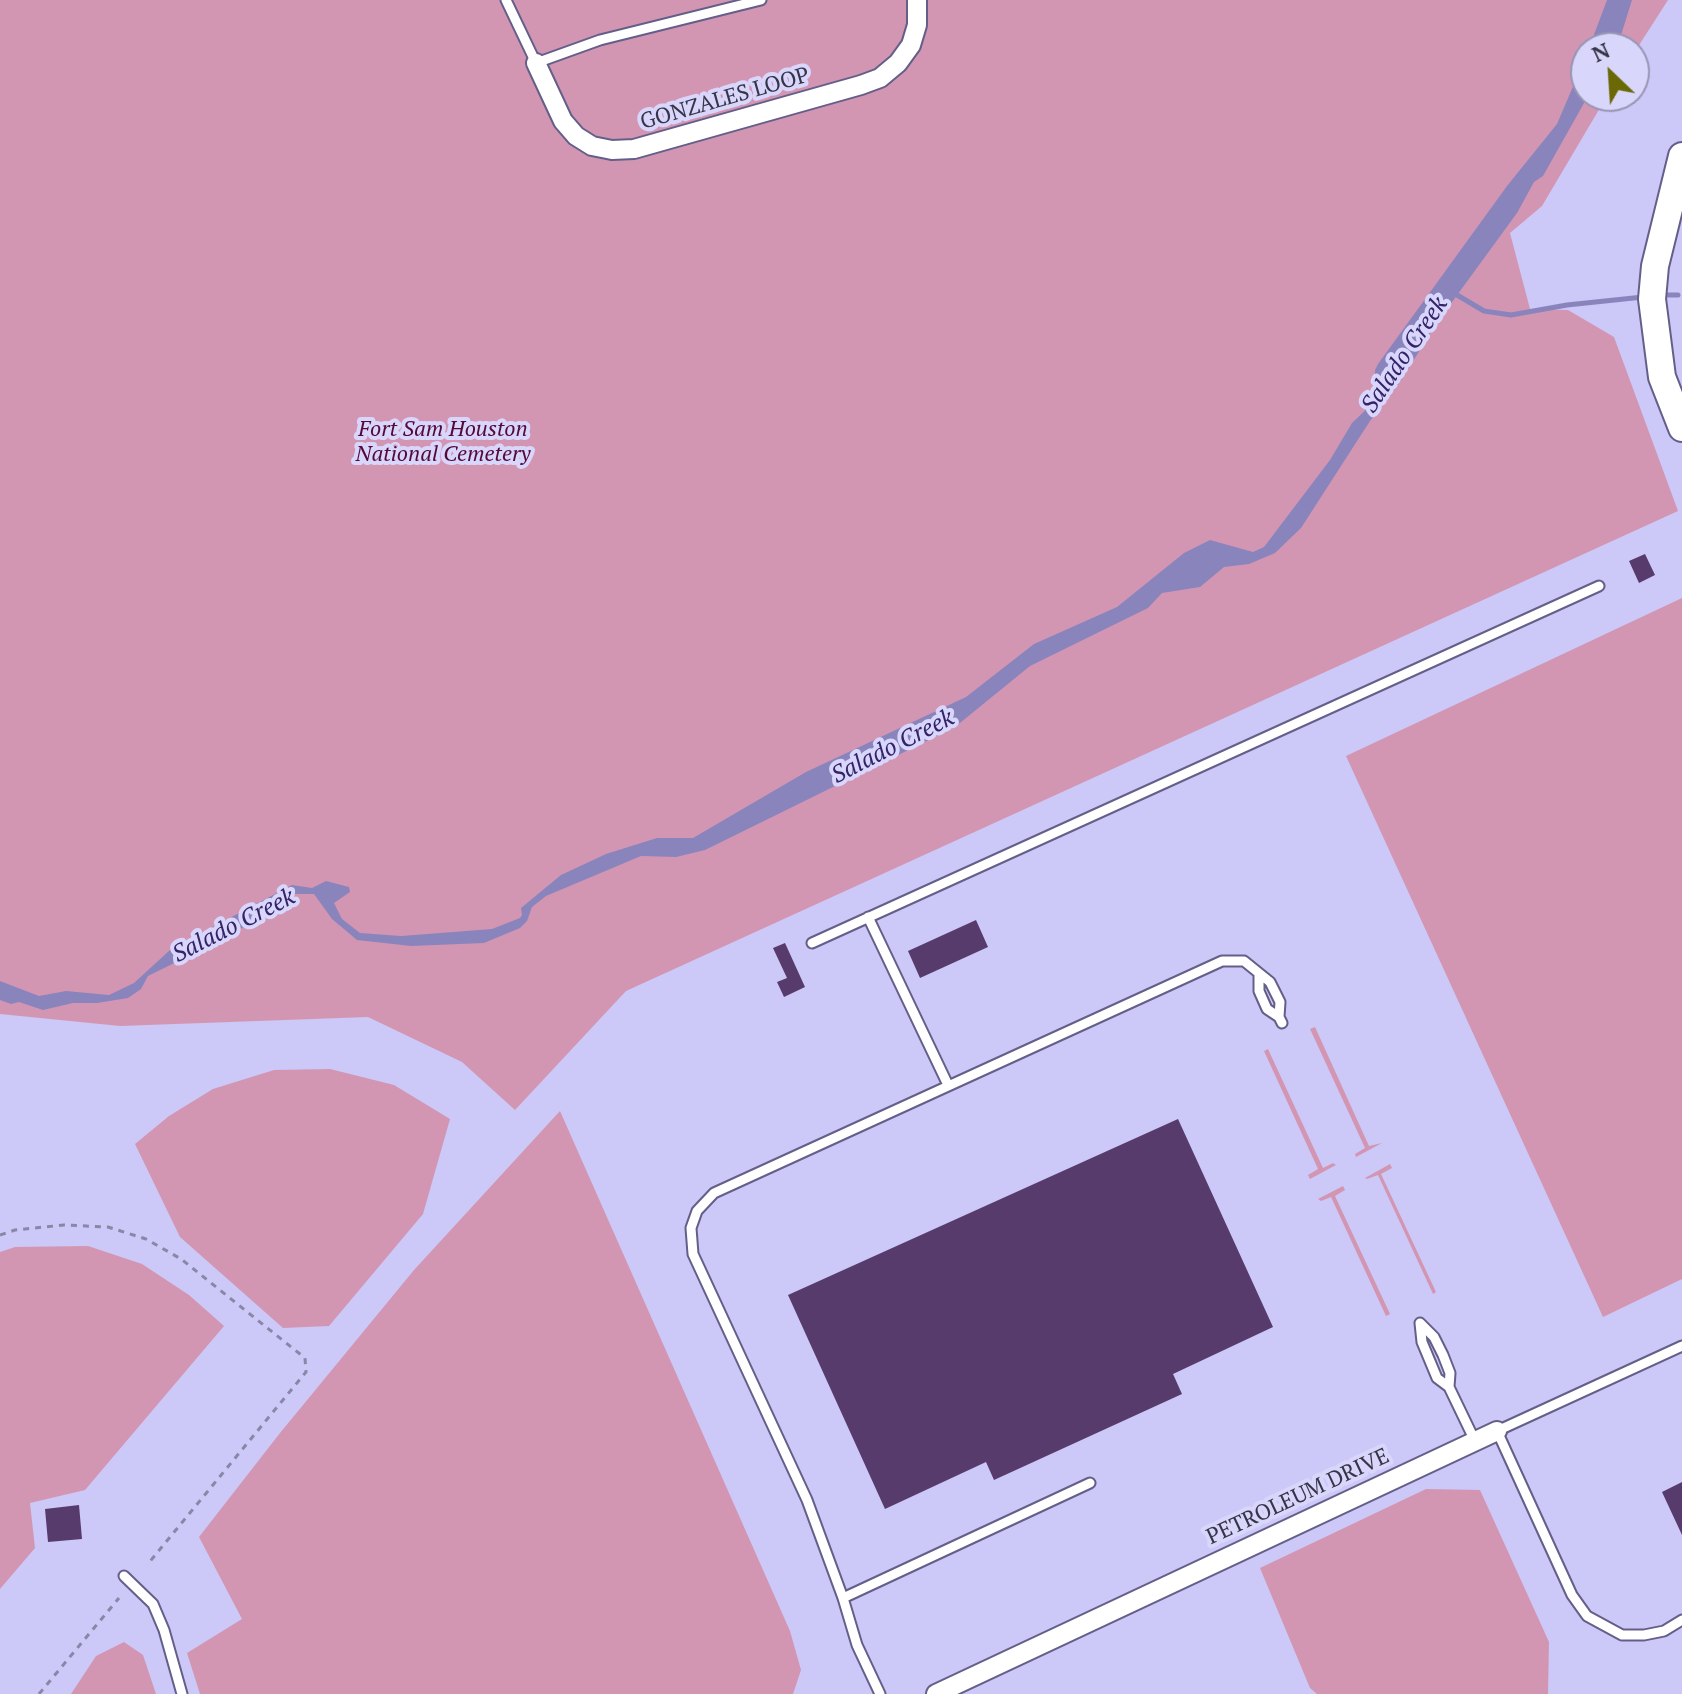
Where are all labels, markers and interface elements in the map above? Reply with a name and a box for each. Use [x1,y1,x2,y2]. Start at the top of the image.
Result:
north arrow [1570,32,1650,112]
text: N [1587,35,1614,68]
street label: GONZALES LOOP [637,62,813,136]
water label: Salado Creek [1356,292,1454,418]
park label: Fort Sam Houston National Cemetery [356,417,530,468]
water label: Salado Creek [827,704,959,790]
water label: Salado Creek [168,883,300,969]
street label: PETROLEUM DRIVE [1203,1443,1393,1551]

